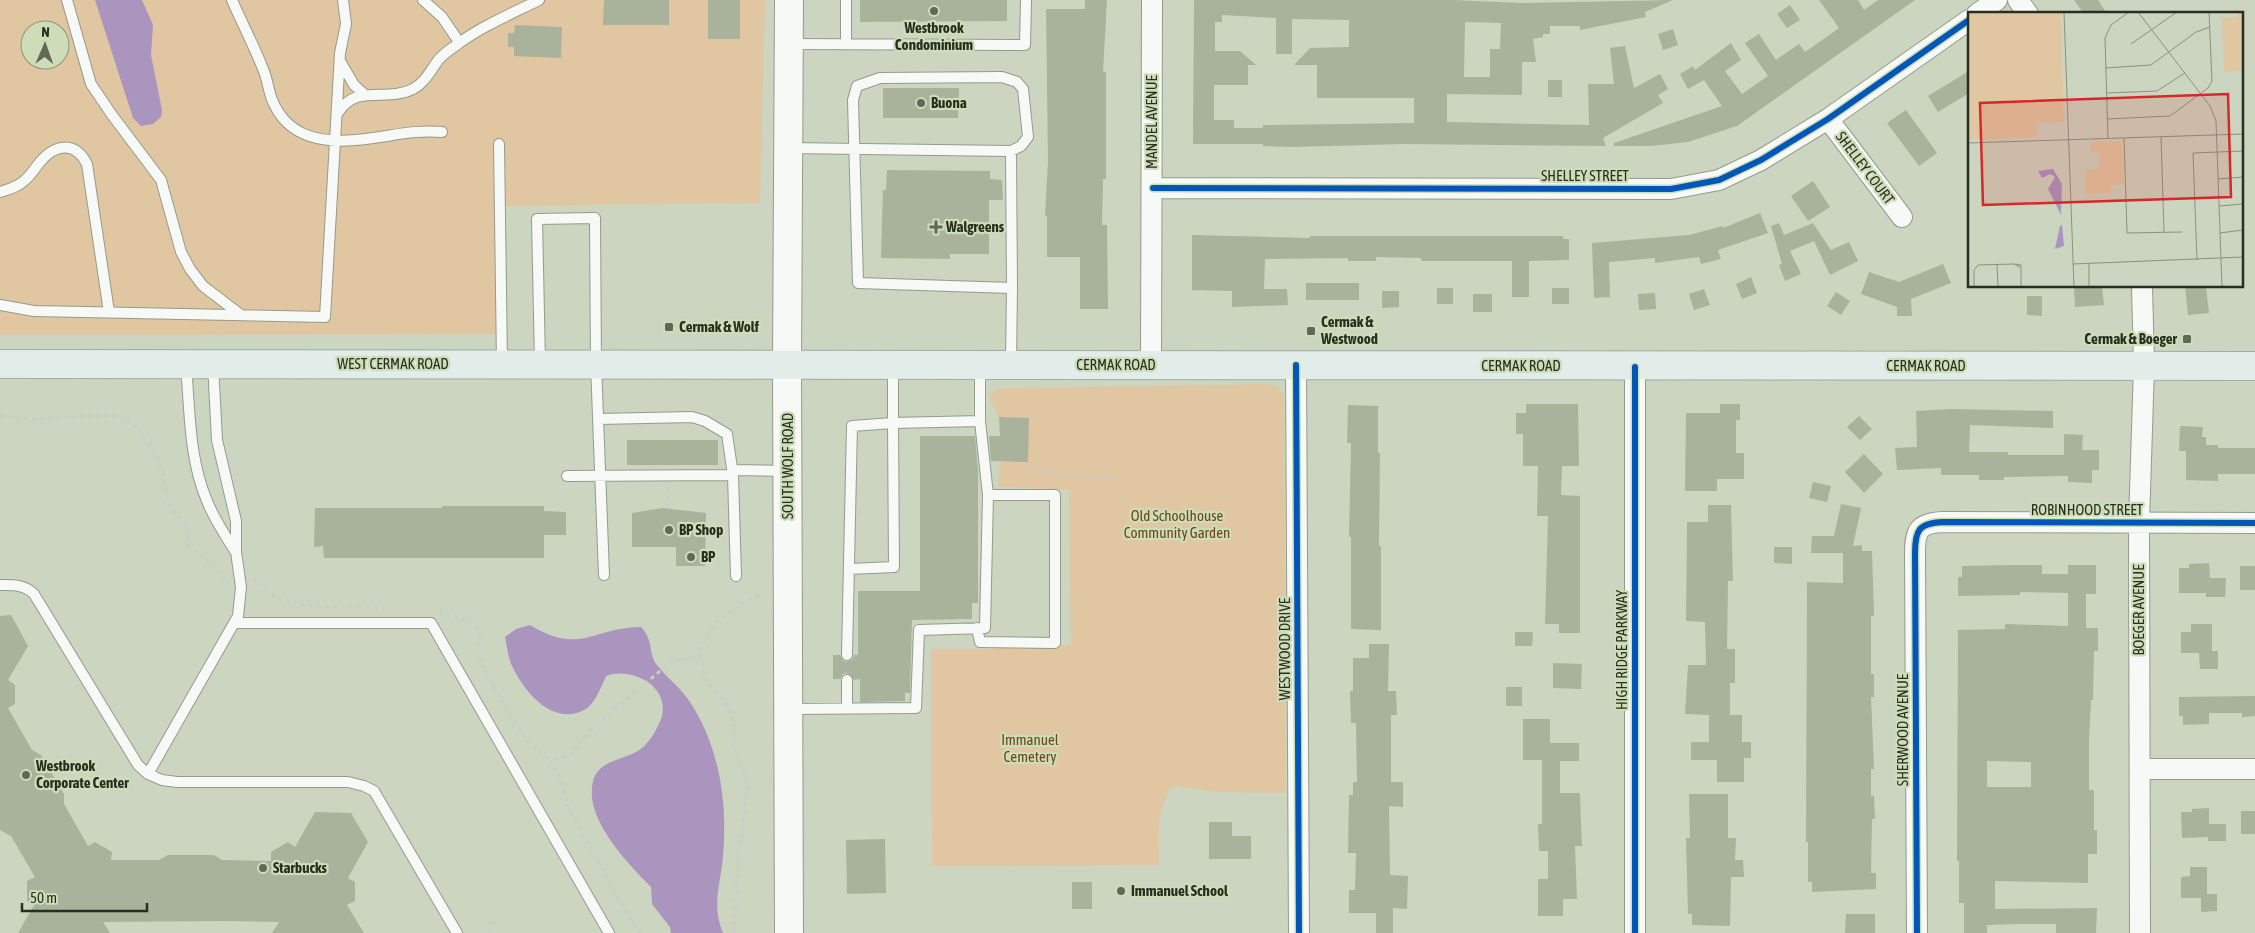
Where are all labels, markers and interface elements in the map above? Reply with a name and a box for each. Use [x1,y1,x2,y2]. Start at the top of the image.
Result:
marker: Westbrook Condominium [928,5,940,17]
inset map [1968,12,2242,288]
place label: Westbrook Condominium [895,19,973,53]
north arrow [20,20,70,70]
text: N [41,24,50,40]
street label: MANDEL AVENUE [1143,75,1160,169]
place label: Buona [931,94,967,111]
marker: Buona [915,97,927,109]
street label: SHELLEY COURT [1833,128,1898,208]
street label: SHELLEY STREET [1541,167,1629,184]
place label: Walgreens [945,218,1005,235]
marker: Walgreens [930,221,942,233]
place label: Cermak & Westwood [1320,313,1378,347]
place label: Cermak & Wolf [679,318,760,335]
marker: Cermak & Wolf [663,321,675,333]
marker: Cermak & Westwood [1305,325,1317,337]
place label: Cermak & Boeger [2084,330,2178,347]
marker: Cermak & Boeger [2181,333,2193,345]
street label: WEST CERMAK ROAD [337,355,449,372]
street label: CERMAK ROAD [1076,356,1156,373]
street label: CERMAK ROAD [1481,357,1561,374]
street label: CERMAK ROAD [1886,357,1966,374]
street label: SOUTH WOLF ROAD [779,413,796,519]
street label: ROBINHOOD STREET [2031,501,2144,518]
park label: Old Schoolhouse Community Garden [1124,507,1230,541]
place label: BP Shop [679,521,723,538]
marker: BP Shop [663,524,675,536]
place label: BP [701,548,716,565]
marker: BP [685,551,697,563]
street label: BOEGER AVENUE [2130,564,2147,656]
street label: HIGH RIDGE PARKWAY [1613,590,1630,710]
street label: WESTWOOD DRIVE [1276,597,1293,700]
street label: SHERWOOD AVENUE [1894,673,1911,786]
park label: Immanuel Cemetery [1001,731,1059,765]
place label: Westbrook Corporate Center [35,757,129,791]
marker: Westbrook Corporate Center [20,769,32,781]
place label: Starbucks [273,859,328,876]
marker: Starbucks [257,862,269,874]
scale bar [22,880,148,912]
place label: Immanuel School [1131,882,1229,899]
marker: Immanuel School [1115,885,1127,897]
text: 50 m [30,889,57,906]

